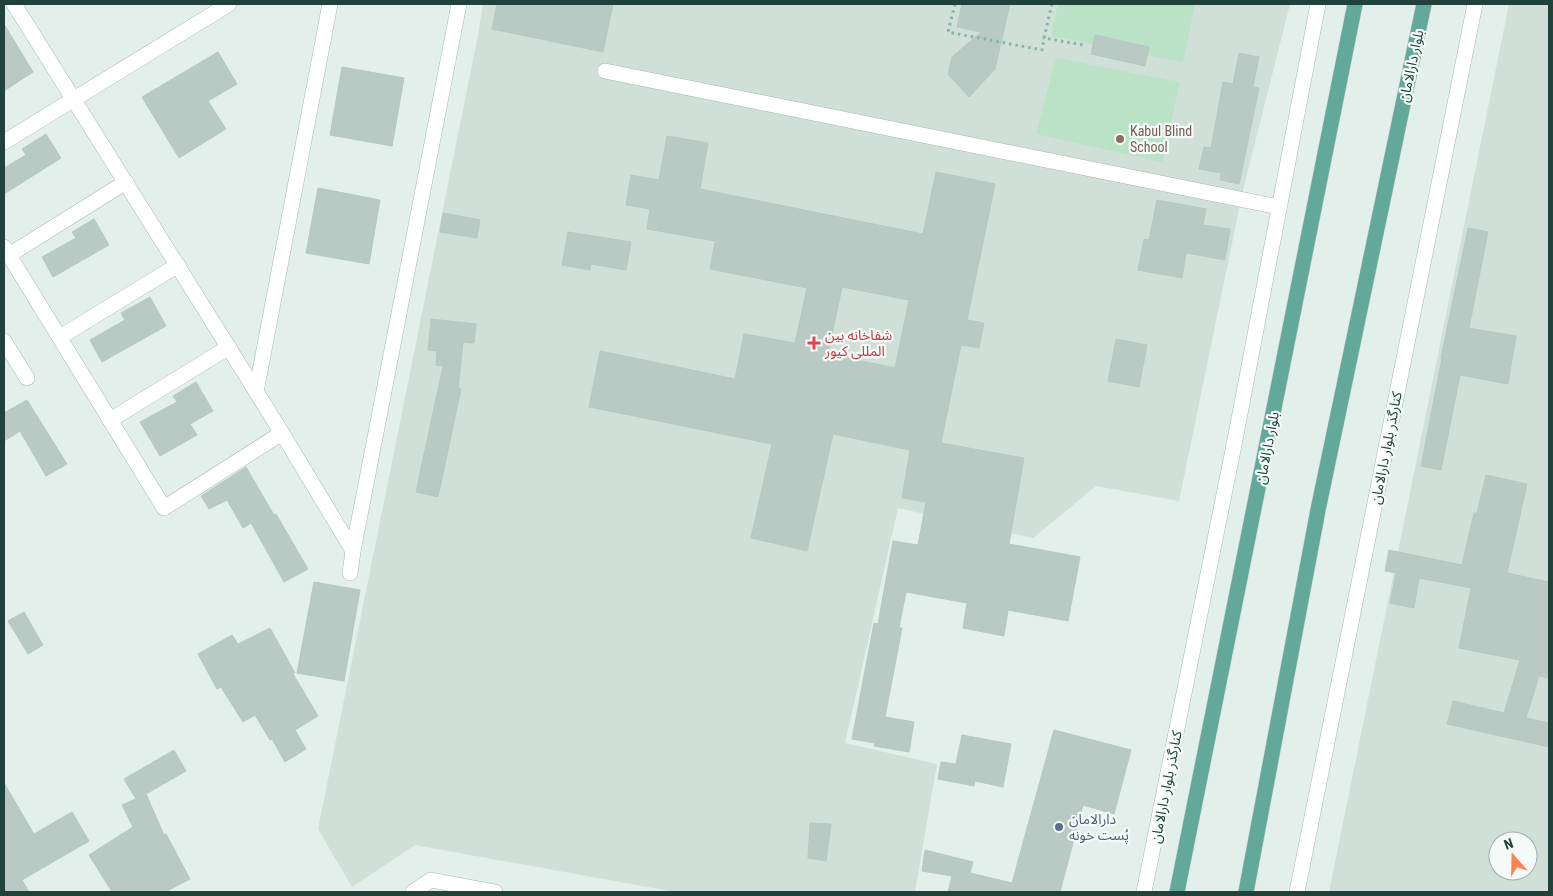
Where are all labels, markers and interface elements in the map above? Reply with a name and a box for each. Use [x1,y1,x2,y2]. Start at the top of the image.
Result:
street label: بلوار دارالامان [1396,28,1427,104]
place label: Kabul Blind School [1130,123,1192,155]
marker: Kabul Blind School [1114,133,1126,145]
place label: شفاخانه بین المللی کیور [824,327,892,360]
marker: شفاخانه بین المللی کیور [807,336,821,350]
street label: کنارگذر بلوار دارالامان [1367,390,1406,506]
street label: بلوار دارالامان [1252,410,1283,486]
street label: کنارگذر بلوار دارالامان [1147,729,1186,845]
place label: دارالامان پُست خونه [1069,811,1129,845]
marker: دارالامان پُست خونه [1053,821,1065,833]
north arrow [1488,831,1538,881]
text: N [1502,835,1515,853]

